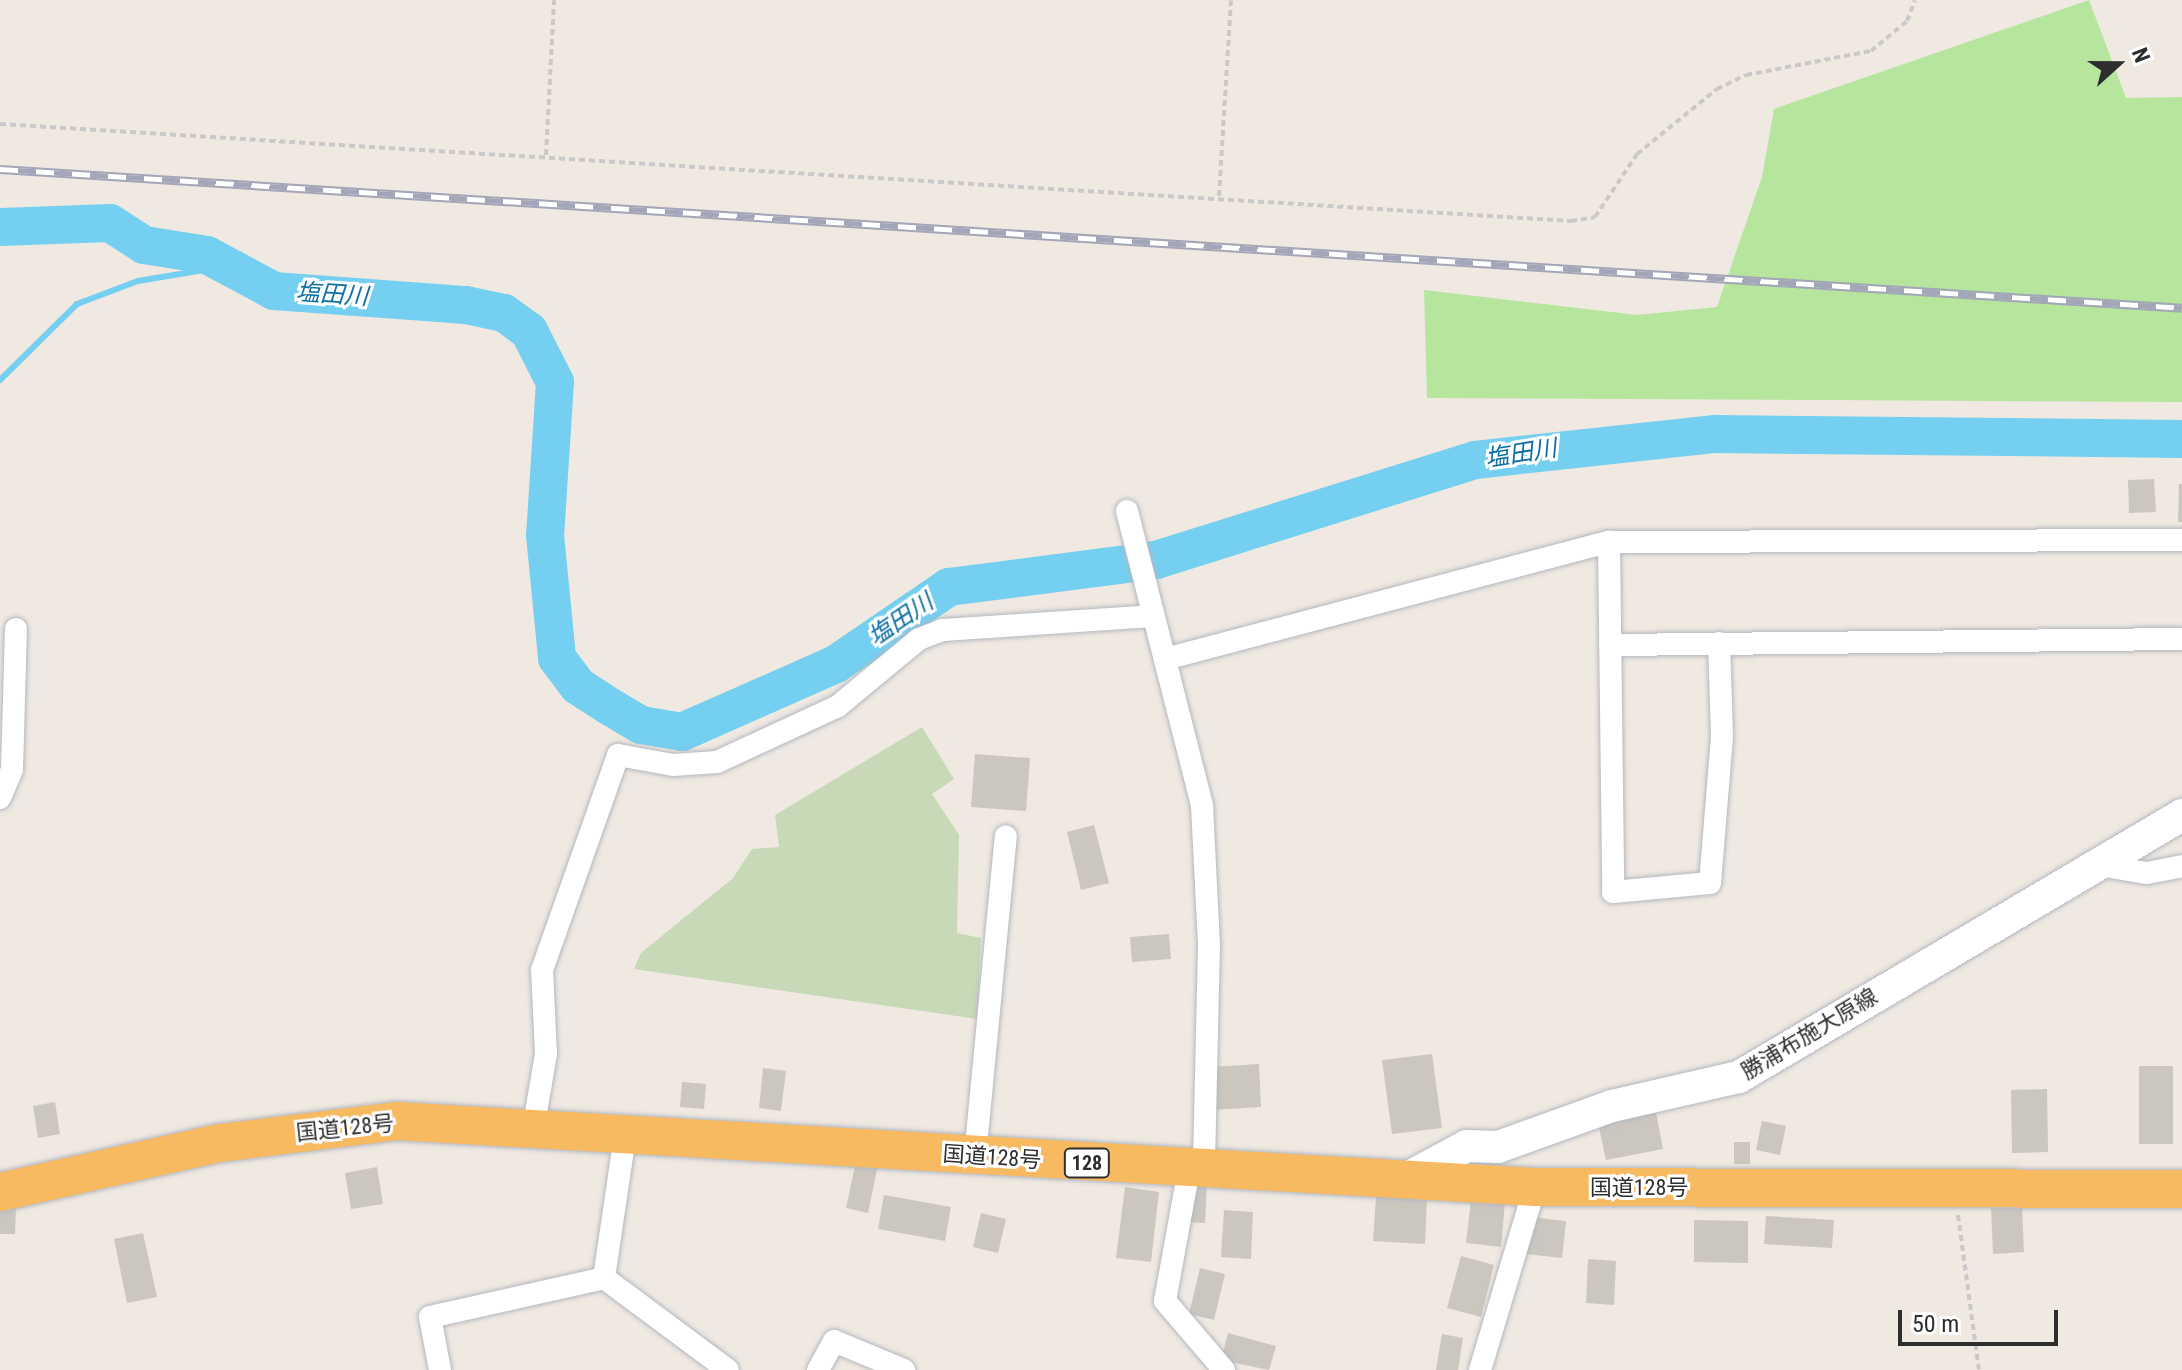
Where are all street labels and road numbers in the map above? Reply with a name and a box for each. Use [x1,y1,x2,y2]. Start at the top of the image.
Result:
street label: 勝浦布施大原線 [1736,983,1882,1085]
street label: 国道128号 [295,1110,395,1146]
street label: 国道128号 [942,1140,1042,1174]
road number: 128 [1063,1147,1111,1179]
street label: 国道128号 [1590,1175,1688,1201]

